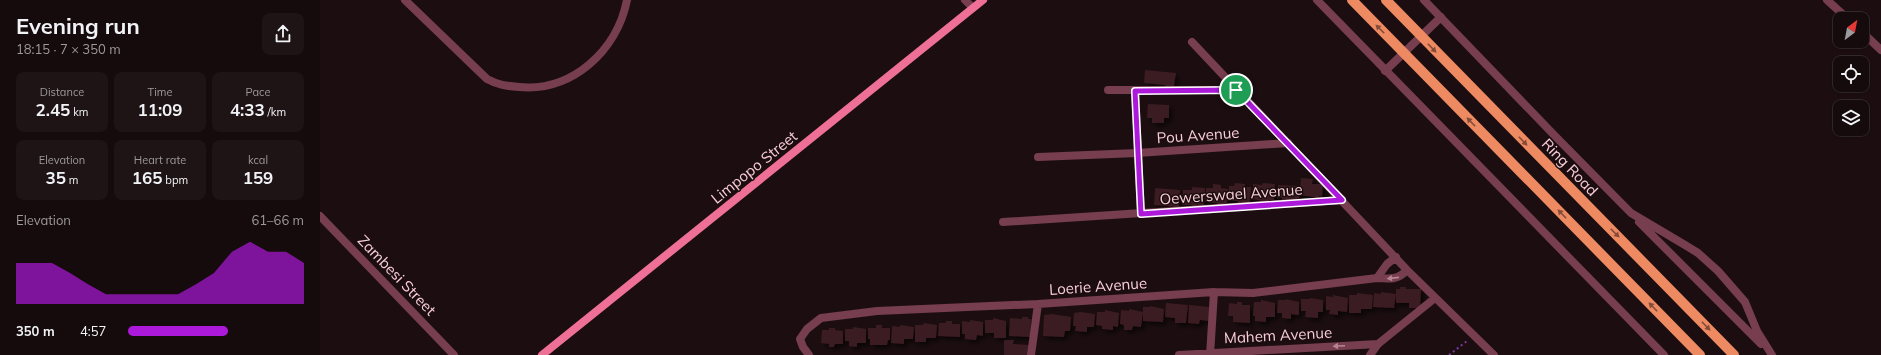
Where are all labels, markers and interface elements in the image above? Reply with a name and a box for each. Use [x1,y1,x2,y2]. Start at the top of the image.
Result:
text: Evening run [16,12,140,40]
north arrow [1833,12,1869,48]
map controls [1833,12,1869,136]
button: share [262,13,304,55]
one-way arrow [1375,24,1385,34]
text: 18:15 · 7 × 350 m [16,41,121,57]
one-way arrow [1427,43,1437,53]
button: locate [1833,56,1869,92]
pin [1219,73,1253,107]
icon: arrive [1225,79,1247,101]
text: Distance [40,85,84,99]
text: Time [148,85,172,99]
text: Pace [246,85,270,99]
text: 2.45 [35,99,70,120]
text: 11:09 [137,99,183,120]
text: 4:33 [230,99,265,120]
button: layers [1833,100,1869,136]
text: km [70,105,89,119]
text: /km [265,105,286,119]
one-way arrow [1466,117,1476,127]
street label: Pou Avenue [1156,123,1240,147]
street label: Limpopo Street [707,126,801,208]
street label: Ring Road [1538,134,1602,200]
one-way arrow [1518,136,1528,146]
text: Elevation [39,153,85,167]
text: Heart rate [134,153,186,167]
text: kcal [248,153,268,167]
text: 35 [46,167,66,188]
text: 165 [132,167,162,188]
text: 159 [243,167,273,188]
text: m [66,173,78,187]
text: bpm [162,173,188,187]
street label: Oewerswael Avenue [1159,180,1303,208]
one-way arrow [1557,209,1567,219]
text: Elevation [16,212,71,228]
text: 61–66 m [251,212,304,228]
one-way arrow [1610,228,1620,238]
street label: Zambesi Street [354,231,440,319]
street label: Loerie Avenue [1048,273,1148,299]
one-way arrow [1387,274,1400,281]
one-way arrow [1648,302,1658,312]
one-way arrow [1701,321,1711,331]
text: 350 m [16,323,55,339]
text: 4:57 [80,323,106,339]
street label: Mahem Avenue [1223,323,1333,347]
one-way arrow [1333,342,1345,349]

